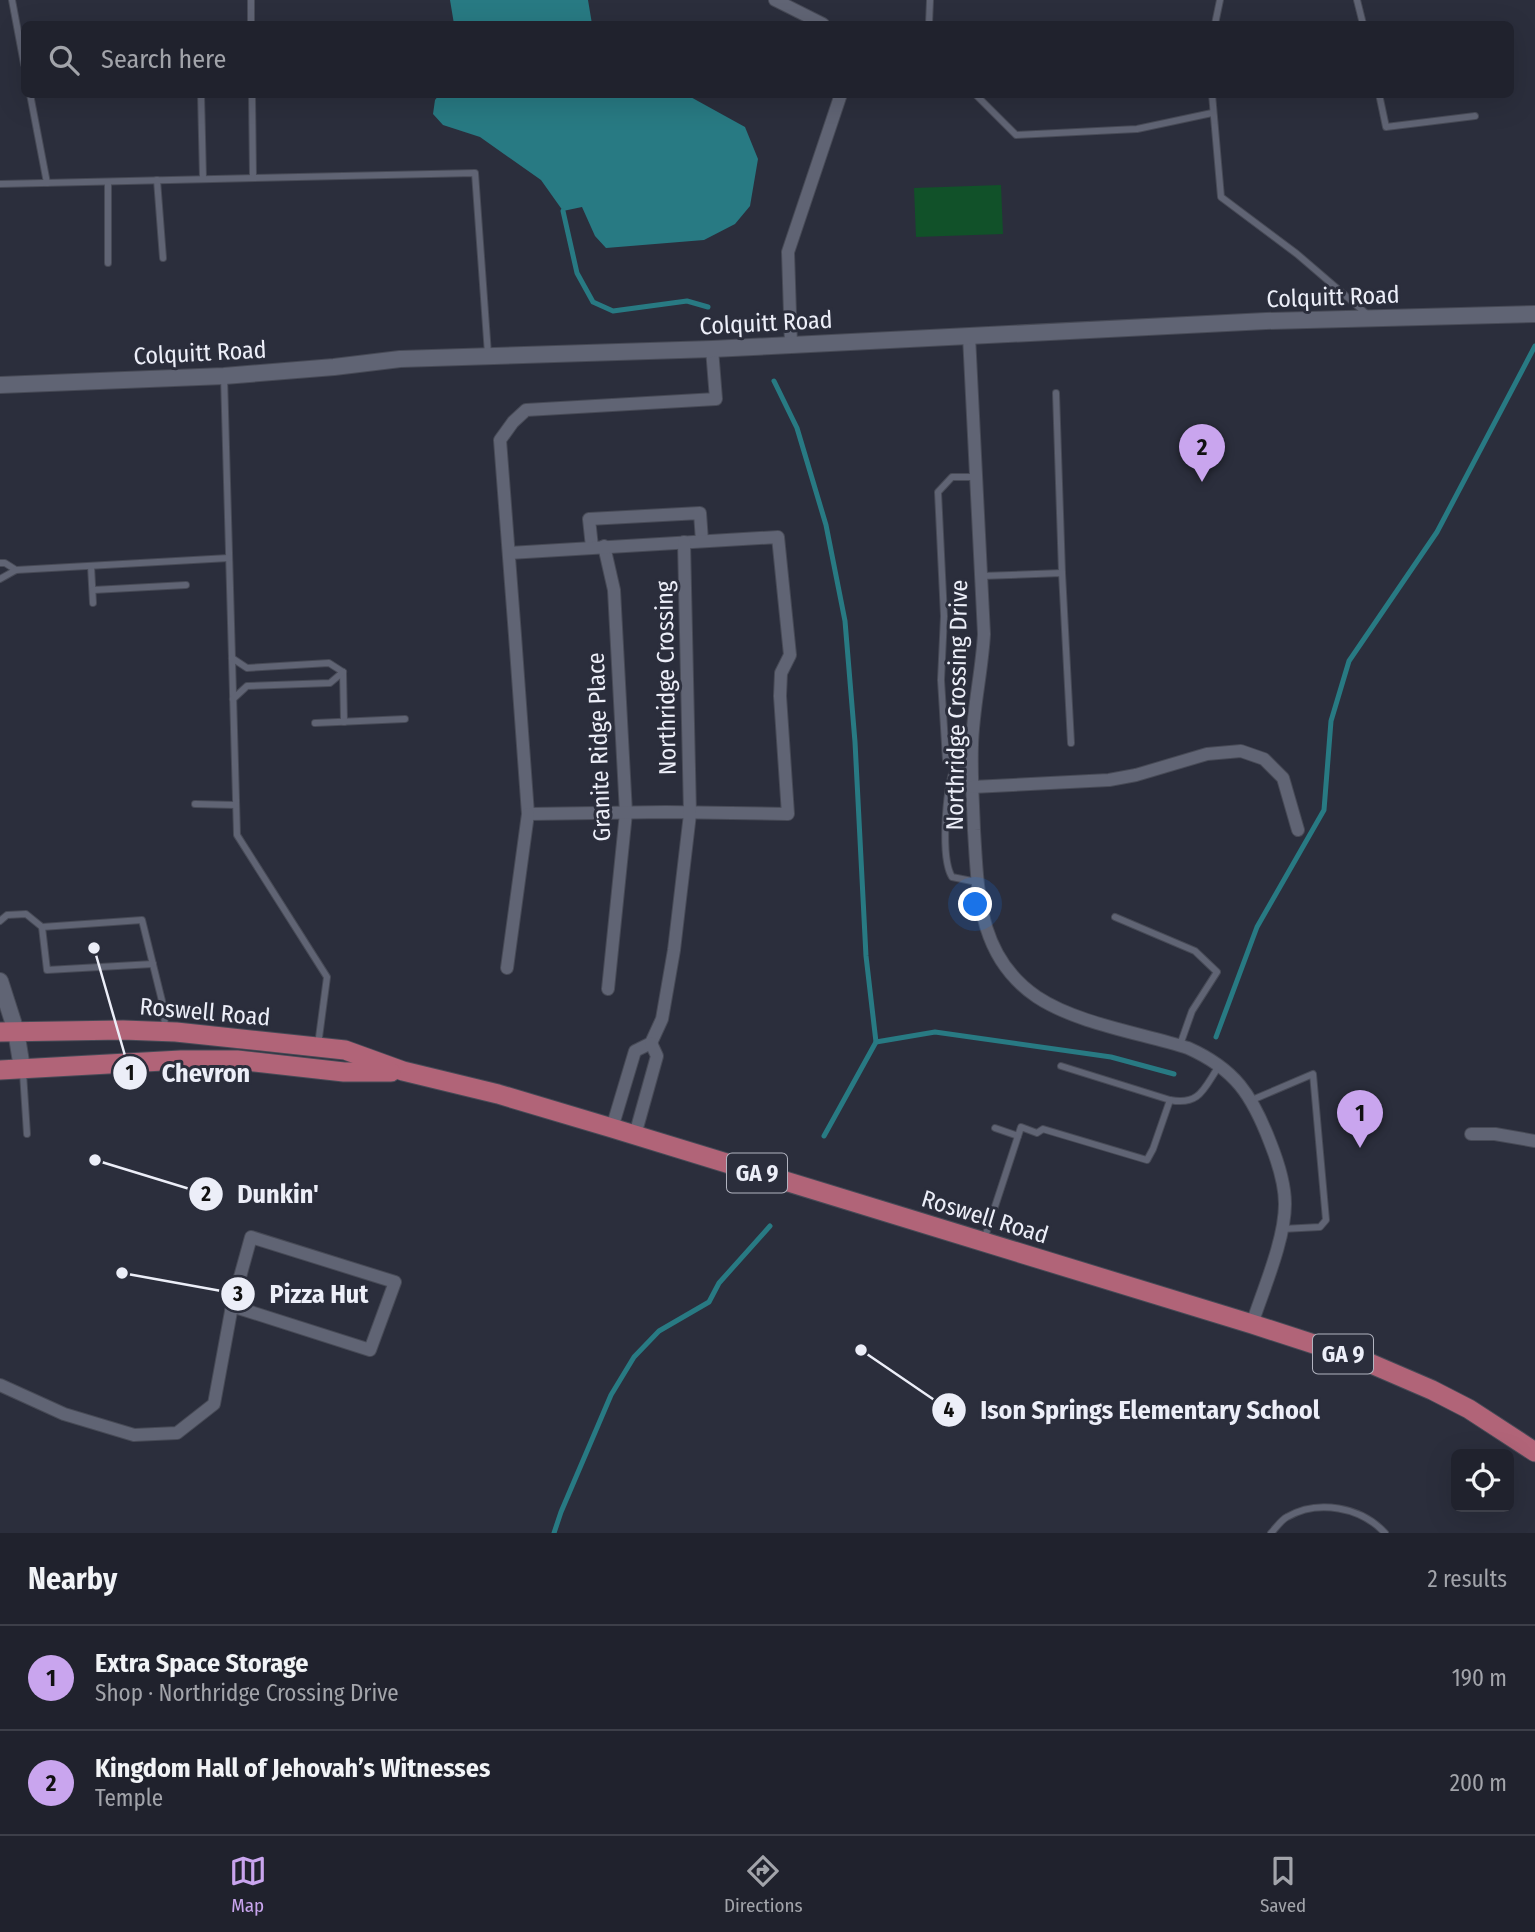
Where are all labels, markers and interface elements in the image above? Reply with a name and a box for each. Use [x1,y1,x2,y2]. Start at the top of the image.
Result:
search box [21,21,1514,98]
icon: search [45,41,83,79]
text: Search here [101,44,226,75]
street label: Colquitt Road [1266,281,1400,313]
street label: Colquitt Road [699,306,833,340]
street label: Colquitt Road [133,336,267,370]
pin: 2 [1179,424,1225,482]
street label: Northridge Crossing Drive [941,579,973,831]
street label: Northridge Crossing [650,580,682,775]
street label: Granite Ridge Place [582,652,616,842]
your location [958,887,992,921]
street label: Roswell Road [138,992,272,1032]
callout: Chevron [113,1050,264,1097]
text: Chevron [162,1058,250,1089]
text: 1 [126,1060,134,1086]
pin: 1 [1337,1090,1383,1148]
road number: GA 9 [727,1154,787,1192]
callout: Dunkin' [188,1170,333,1217]
text: Dunkin' [237,1179,319,1210]
text: 2 [200,1181,211,1207]
street label: Roswell Road [918,1184,1052,1250]
callout: Pizza Hut [220,1270,382,1317]
text: Pizza Hut [270,1279,369,1310]
text: 3 [232,1281,243,1307]
road number: GA 9 [1313,1334,1373,1373]
callout: Ison Springs Elementary School [932,1386,1334,1433]
text: Ison Springs Elementary School [980,1395,1321,1426]
text: 4 [944,1397,955,1423]
map controls [1451,1449,1514,1512]
button: locate [1451,1449,1514,1512]
text: Nearby [28,1561,117,1597]
text: 2 results [1427,1565,1507,1593]
text: Extra Space Storage [95,1648,309,1679]
text: 1 [46,1664,56,1692]
text: 190 m [1452,1664,1507,1692]
text: Shop · Northridge Crossing Drive [95,1679,399,1707]
text: Kingdom Hall of Jehovah’s Witnesses [95,1753,490,1784]
text: 2 [46,1769,56,1797]
text: 200 m [1450,1769,1507,1797]
text: Temple [95,1784,163,1812]
tab: Map [229,1852,267,1917]
tab: Directions [724,1852,803,1917]
tab: Saved [1260,1852,1306,1917]

